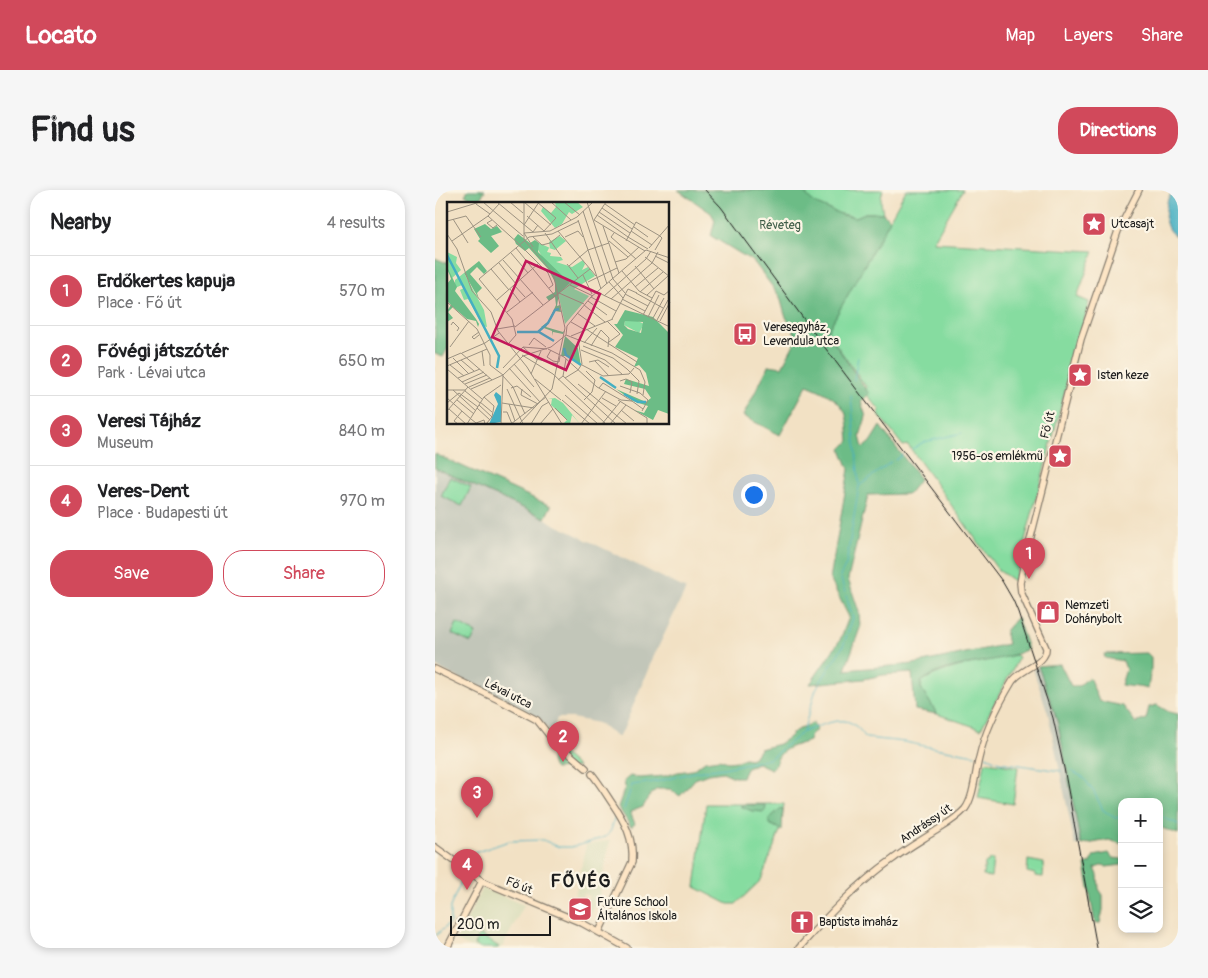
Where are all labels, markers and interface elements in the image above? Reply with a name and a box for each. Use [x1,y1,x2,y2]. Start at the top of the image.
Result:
text: Locato [25,21,97,50]
text: Map [1006,24,1035,47]
text: Layers [1063,24,1113,47]
text: Share [1141,24,1183,47]
button: Directions [1058,107,1178,154]
text: Find us [30,108,135,152]
inset map [447,202,670,425]
text: Nearby [50,209,111,236]
place icon: Utcasajt [1081,211,1107,237]
text: 4 results [327,213,385,233]
place label: Utcasajt [1111,217,1154,232]
park label: Réveteg [759,218,801,233]
text: Erdőkertes kapuja [97,269,235,293]
text: 1 [63,281,69,301]
text: 570 m [339,281,385,301]
text: Place · Fő út [97,293,182,313]
place label: Veresegyház, Levendula utca [763,320,839,349]
bus stop icon: Veresegyház, Levendula utca [732,321,758,347]
text: Fővégi játszótér [97,339,229,363]
text: 2 [62,351,70,371]
text: 650 m [338,351,385,371]
place icon: Isten keze [1067,362,1093,388]
text: Park · Lévai utca [97,363,206,383]
place label: Isten keze [1097,368,1149,383]
text: Veresi Tájház [97,409,201,433]
street label: Fő út [1037,410,1059,440]
text: 3 [62,421,70,441]
text: 840 m [339,421,385,441]
text: Museum [97,433,153,453]
place icon: 1956-os emlékmű [1047,443,1073,469]
place label: 1956-os emlékmű [952,449,1043,464]
text: Veres-Dent [97,479,189,503]
your location [741,482,767,508]
text: 4 [61,491,71,511]
text: 970 m [340,491,385,511]
text: Place · Budapesti út [97,503,228,523]
pin: 1 [1013,538,1045,579]
button: Save [50,550,213,597]
button: Share [223,550,385,597]
place label: Nemzeti Dohánybolt [1065,598,1122,627]
shop icon: Nemzeti Dohánybolt [1035,599,1061,625]
street label: Lévai utca [482,676,535,713]
pin: 2 [547,721,579,762]
pin: 3 [461,777,493,818]
map controls [1118,798,1163,933]
button: + [1118,798,1163,843]
street label: Andrássy út [897,801,955,847]
button: − [1118,843,1163,888]
pin: 4 [451,849,483,890]
district label: FŐVÉG [551,870,611,893]
street label: Fő út [503,874,535,898]
button: layers [1118,888,1163,933]
place label: Future School Általános Iskola [597,895,677,924]
school or university icon: Future School Általános Iskola [567,896,593,922]
church icon: Baptista imaház [789,909,815,935]
scale bar [450,913,551,936]
place label: Baptista imaház [819,915,898,930]
text: 200 m [457,916,499,933]

